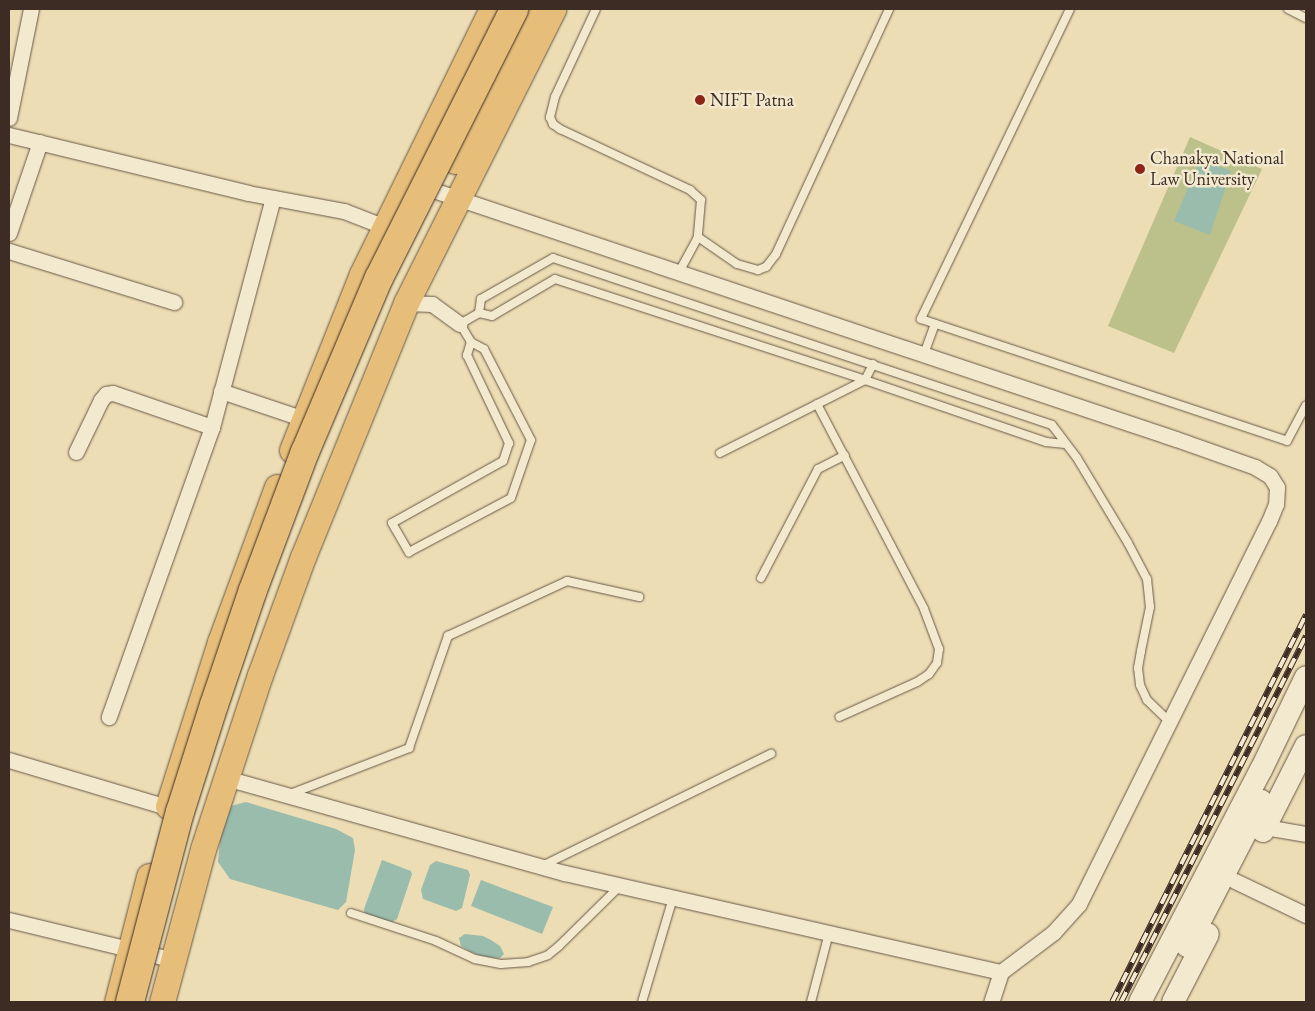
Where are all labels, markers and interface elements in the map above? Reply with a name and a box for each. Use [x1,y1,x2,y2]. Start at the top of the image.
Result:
place label: NIFT Patna [710,89,794,111]
marker: NIFT Patna [694,94,706,106]
place label: Chanakya National Law University [1150,148,1284,190]
marker: Chanakya National Law University [1134,163,1146,175]

